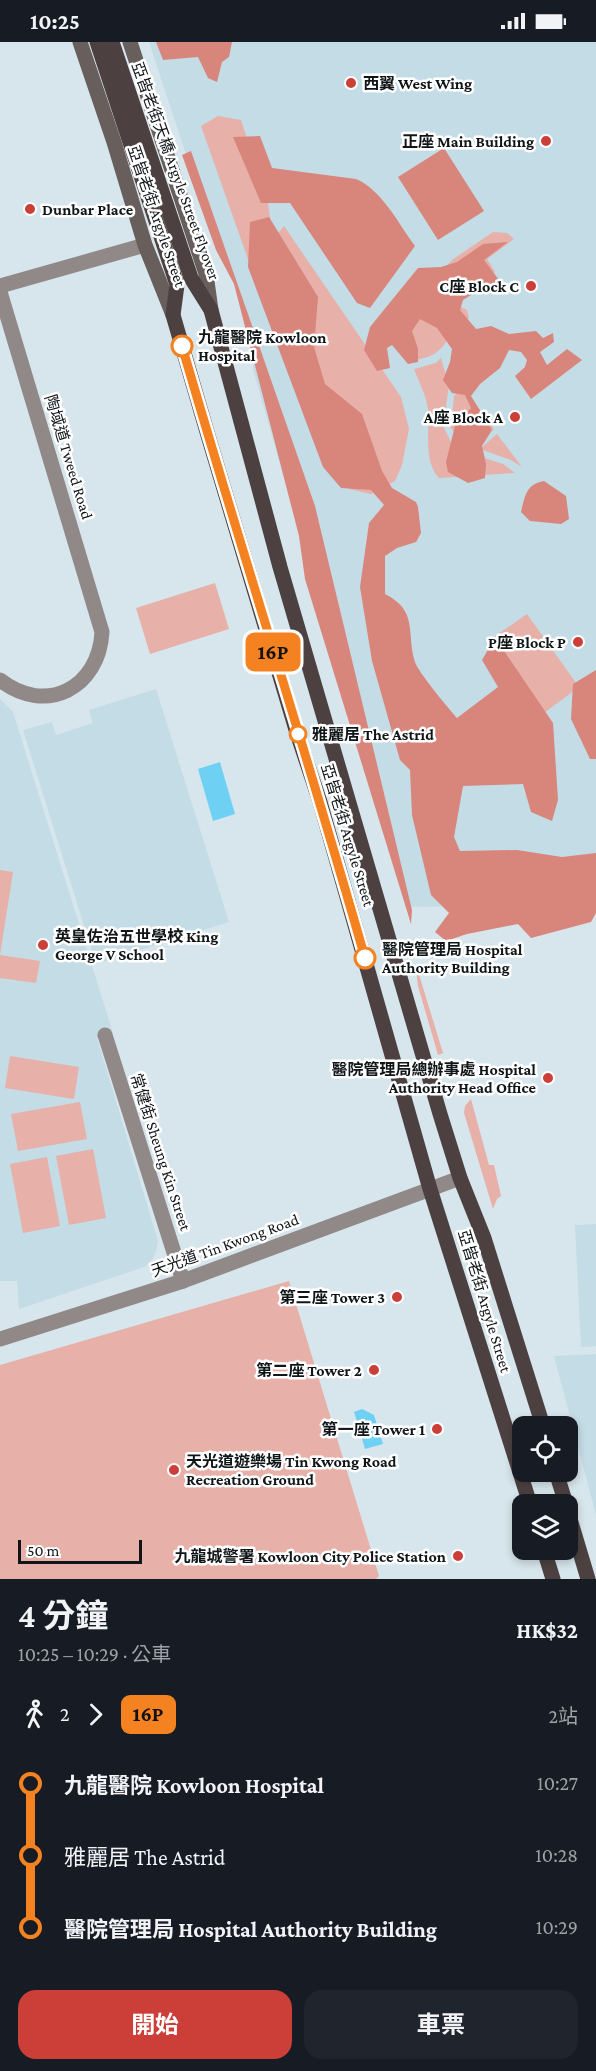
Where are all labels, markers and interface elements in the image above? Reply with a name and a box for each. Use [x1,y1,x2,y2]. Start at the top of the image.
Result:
text: 10:25 [30,9,80,34]
street label: 亞皆老街天橋 Argyle Street Flyover [128,60,224,283]
place label: 西翼 West Wing [363,75,472,92]
marker: 西翼 West Wing [344,76,358,90]
place label: 正座 Main Building [402,133,534,150]
marker: 正座 Main Building [539,134,553,148]
street label: 亞皆老街 Argyle Street [124,143,189,290]
place label: Dunbar Place [42,201,134,218]
marker: Dunbar Place [23,202,37,216]
place label: C座 Block C [439,278,519,295]
marker: C座 Block C [524,279,538,293]
place label: 九龍醫院 Kowloon Hospital [198,328,326,364]
marker: 九龍醫院 Kowloon Hospital [171,335,193,357]
street label: 陶域道 Tweed Road [42,393,96,522]
place label: A座 Block A [423,409,503,426]
marker: A座 Block A [508,410,522,424]
line badge: 16P [238,632,308,672]
place label: P座 Block P [488,634,566,651]
marker: P座 Block P [571,635,585,649]
text: 16P [258,640,288,664]
marker: 雅麗居 The Astrid [289,725,307,743]
place label: 雅麗居 The Astrid [312,726,434,743]
street label: 亞皆老街 Argyle Street [317,762,378,909]
place label: 英皇佐治五世學校 King George V School [55,927,218,963]
marker: 英皇佐治五世學校 King George V School [36,938,50,952]
place label: 醫院管理局 Hospital Authority Building [381,940,523,976]
marker: 醫院管理局 Hospital Authority Building [354,947,376,969]
place label: 醫院管理局總辦事處 Hospital Authority Head Office [332,1060,537,1096]
street label: 常健街 Sheung Kin Street [127,1071,195,1234]
marker: 醫院管理局總辦事處 Hospital Authority Head Office [541,1071,555,1085]
street label: 天光道 Tin Kwong Road [149,1210,302,1281]
street label: 亞皆老街 Argyle Street [454,1228,515,1375]
place label: 第三座 Tower 3 [280,1288,385,1306]
marker: 第三座 Tower 3 [390,1290,404,1304]
place label: 第二座 Tower 2 [256,1361,362,1379]
marker: 第二座 Tower 2 [367,1363,381,1377]
map controls [512,1416,578,1560]
button: locate [512,1416,578,1482]
place label: 第一座 Tower 1 [321,1420,425,1438]
marker: 第一座 Tower 1 [430,1422,444,1436]
place label: 天光道遊樂場 Tin Kwong Road Recreation Ground [186,1453,397,1488]
marker: 天光道遊樂場 Tin Kwong Road Recreation Ground [167,1463,181,1477]
button: layers [512,1494,578,1560]
scale bar [18,1537,142,1564]
text: 50 m [27,1542,59,1559]
place label: 九龍城警署 Kowloon City Police Station [174,1547,446,1565]
marker: 九龍城警署 Kowloon City Police Station [451,1549,465,1563]
text: 4 分鐘 [18,1597,108,1634]
text: HK$32 [516,1618,578,1643]
text: 10:25 – 10:29 · 公車 [18,1643,171,1665]
icon: walk [18,1698,51,1731]
icon: forward [79,1698,112,1731]
text: 16P [133,1702,164,1726]
text: 2 [60,1703,70,1725]
text: 2站 [548,1705,578,1727]
text: 10:27 [537,1772,578,1794]
text: 九龍醫院 Kowloon Hospital [64,1773,324,1798]
text: 10:28 [535,1844,578,1866]
text: 雅麗居 The Astrid [64,1845,225,1870]
text: 10:29 [536,1916,578,1938]
text: 醫院管理局 Hospital Authority Building [64,1917,437,1942]
button: 開始 [18,1990,292,2059]
button: 車票 [304,1990,578,2059]

